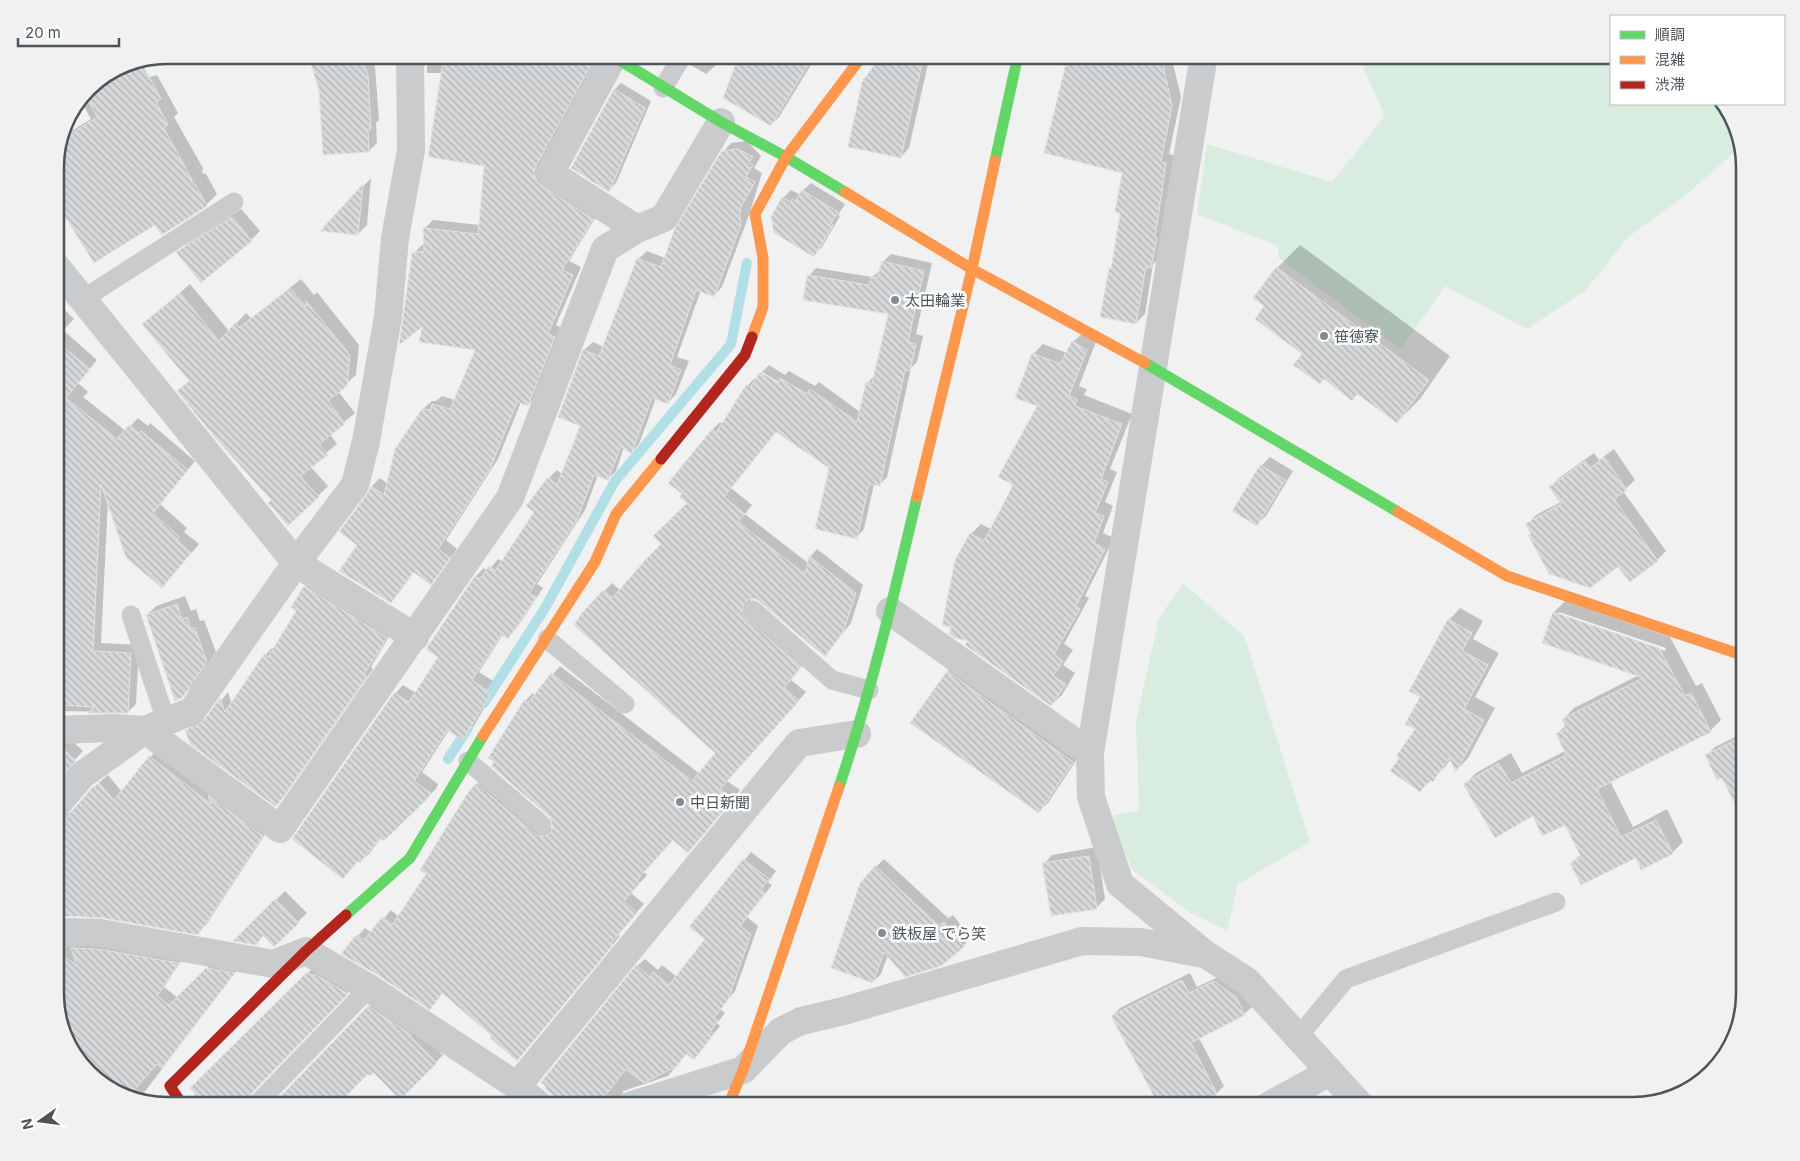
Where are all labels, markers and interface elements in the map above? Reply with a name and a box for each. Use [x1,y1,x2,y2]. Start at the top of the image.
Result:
scale bar [18,15,119,47]
legend [1610,15,1785,105]
text: 20 m [25,23,61,42]
text: 順調 [1655,25,1685,44]
text: 混雑 [1655,50,1685,69]
text: 渋滞 [1655,75,1685,94]
place label: 太田輪業 [905,291,965,310]
marker: 太田輪業 [889,294,901,306]
place label: 笹徳寮 [1334,327,1379,346]
marker: 笹徳寮 [1318,330,1330,342]
place label: 中日新聞 [690,793,750,812]
marker: 中日新聞 [674,796,686,808]
place label: 鉄板屋 でら笑 [892,924,986,943]
marker: 鉄板屋 でら笑 [876,927,888,939]
north arrow [15,1096,65,1146]
text: N [17,1117,36,1131]

